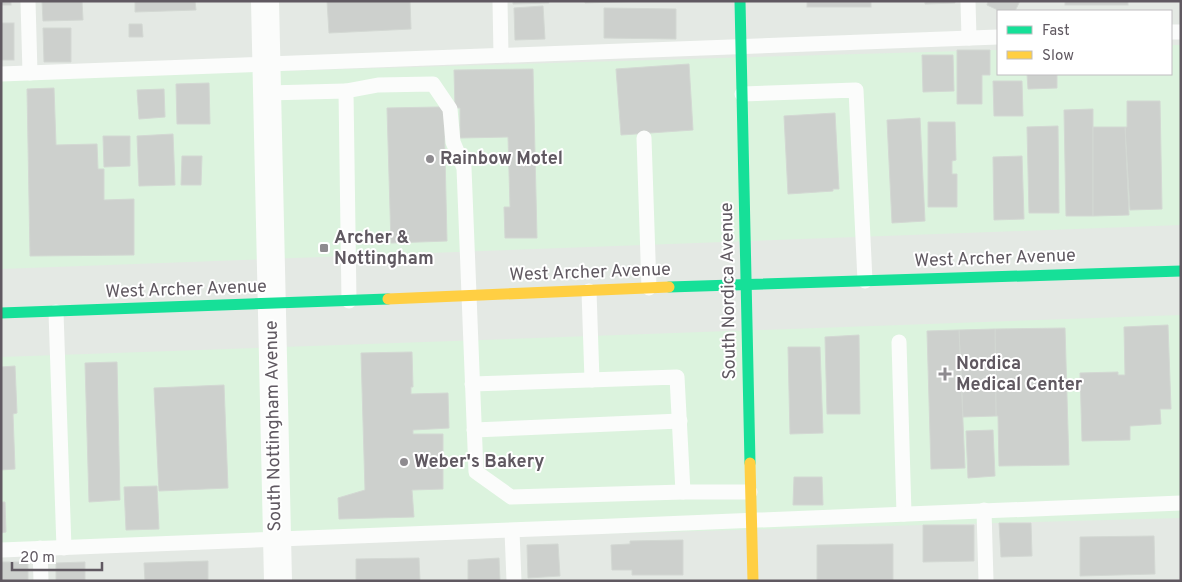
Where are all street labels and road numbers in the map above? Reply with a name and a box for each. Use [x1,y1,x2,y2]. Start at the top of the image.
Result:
street label: South Nordica Avenue [716,202,742,380]
street label: West Archer Avenue [914,245,1076,273]
street label: West Archer Avenue [509,259,671,287]
street label: West Archer Avenue [105,276,267,304]
street label: South Nottingham Avenue [261,320,287,532]

